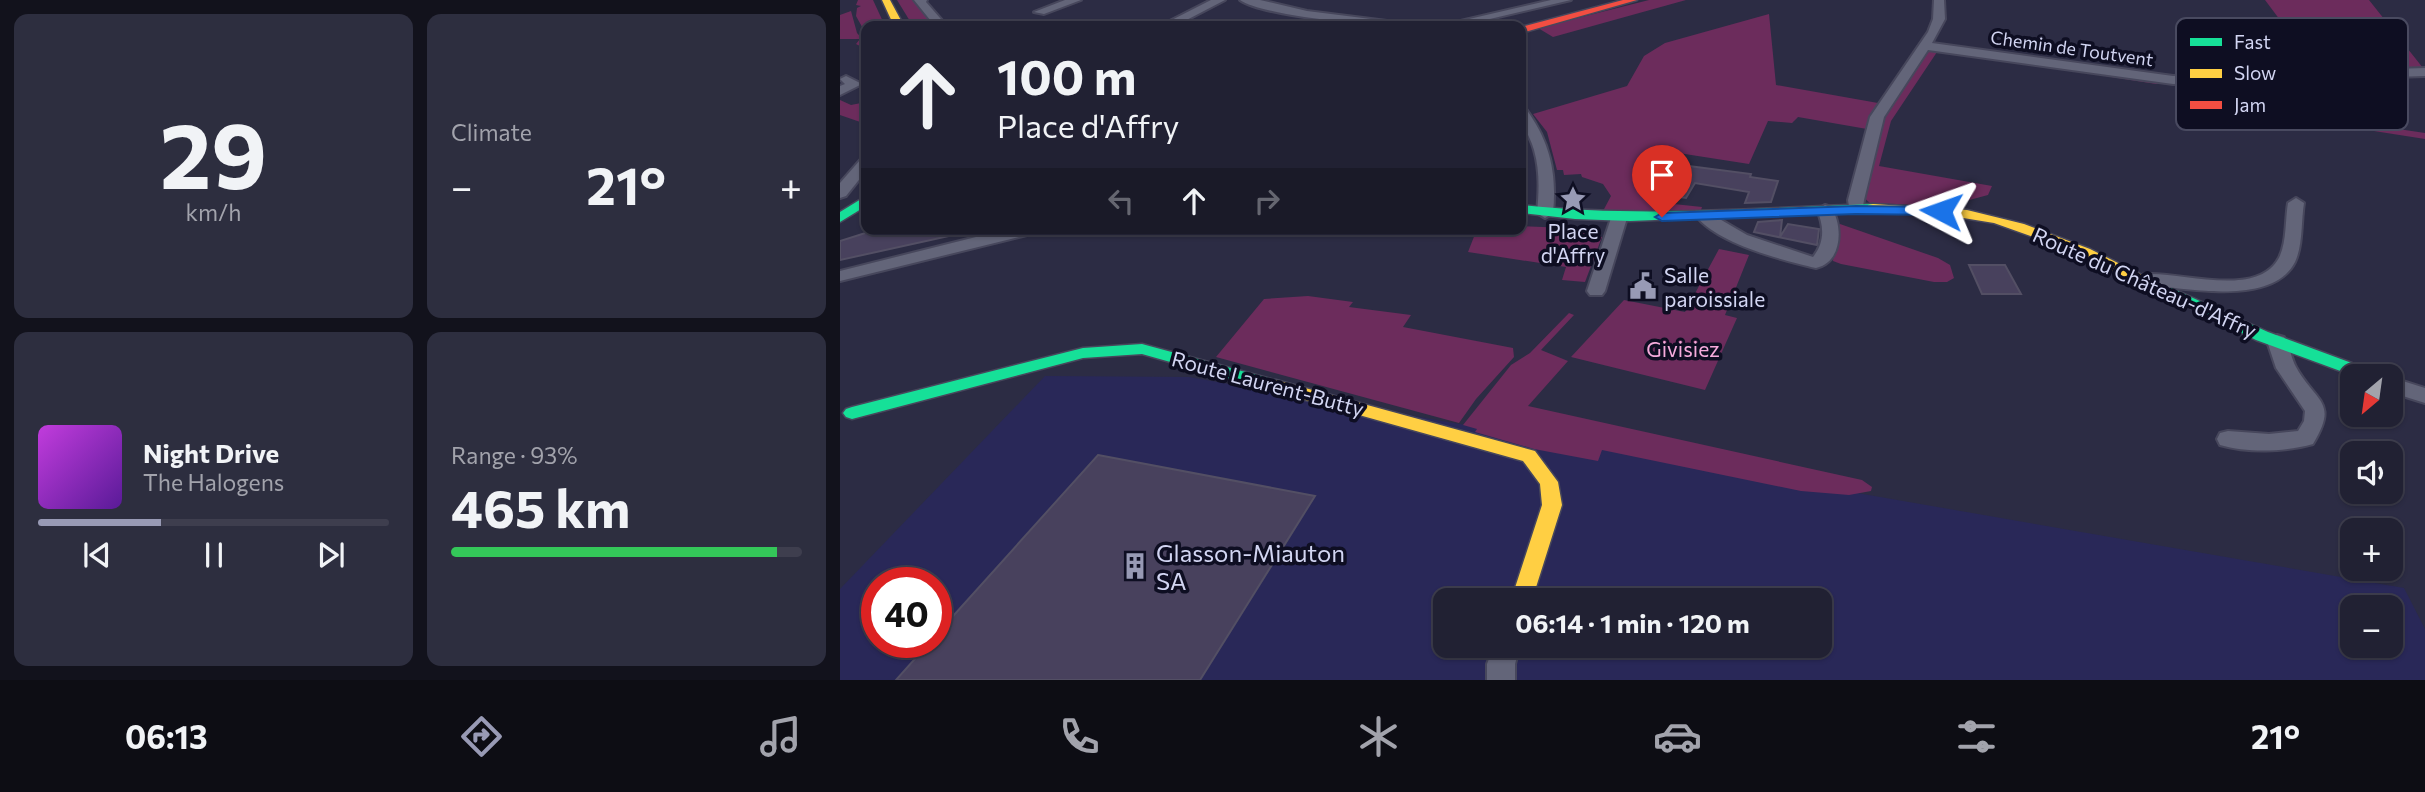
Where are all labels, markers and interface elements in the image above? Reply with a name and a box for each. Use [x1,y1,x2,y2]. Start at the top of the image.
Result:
legend [2176,18,2408,130]
street label: Chemin de Toutvent [1989,26,2155,70]
text: Fast [2234,30,2271,53]
text: 100 m [997,45,1136,105]
icon: ahead [882,49,973,140]
text: Slow [2234,61,2276,84]
text: Jam [2234,93,2266,116]
text: 29 [160,96,267,208]
text: Place d'Affry [997,105,1179,145]
text: Climate [451,118,532,146]
pin [1632,145,1692,217]
text: 21° [586,152,666,216]
icon: arrive [1643,156,1681,194]
text: − [451,162,473,209]
text: + [780,162,802,209]
position arrow [1904,174,1978,248]
icon: left [1102,182,1140,220]
icon: ahead [1175,182,1213,220]
icon: right [1248,182,1286,220]
place icon: Place d'Affry [1558,184,1588,214]
text: km/h [186,198,241,226]
place label: Place d'Affry [1541,218,1605,267]
street label: Route du Château-d'Affry [2029,221,2261,343]
place label: Salle paroissiale [1664,262,1765,311]
public building icon: Salle paroissiale [1628,271,1658,301]
park label: Givisiez [1646,336,1720,361]
street label: Route Laurent-Butty [1169,345,1367,421]
north arrow [2340,364,2403,427]
map controls [2340,364,2403,658]
text: Night Drive [143,437,279,468]
text: Range · 93% [451,441,577,469]
button: sound [2340,441,2403,504]
text: The Halogens [143,468,284,496]
text: 465 km [451,475,630,539]
button: + [2340,518,2403,581]
icon: previous [78,536,116,574]
icon: pause [195,536,233,574]
icon: next [312,536,350,574]
place label: Glasson-Miauton SA [1156,538,1345,595]
building icon: Glasson-Miauton SA [1120,551,1150,581]
speed limit sign: 40 [861,567,952,658]
button: − [2340,595,2403,658]
text: 06:14 · 1 min · 120 m [1515,607,1750,638]
icon: directions [457,712,506,761]
icon: music [756,712,805,761]
icon: phone [1055,712,1104,761]
icon: climate [1354,712,1403,761]
icon: car [1653,712,1702,761]
icon: filters [1952,712,2001,761]
text: 06:13 [125,716,208,756]
text: 21° [2251,716,2300,756]

